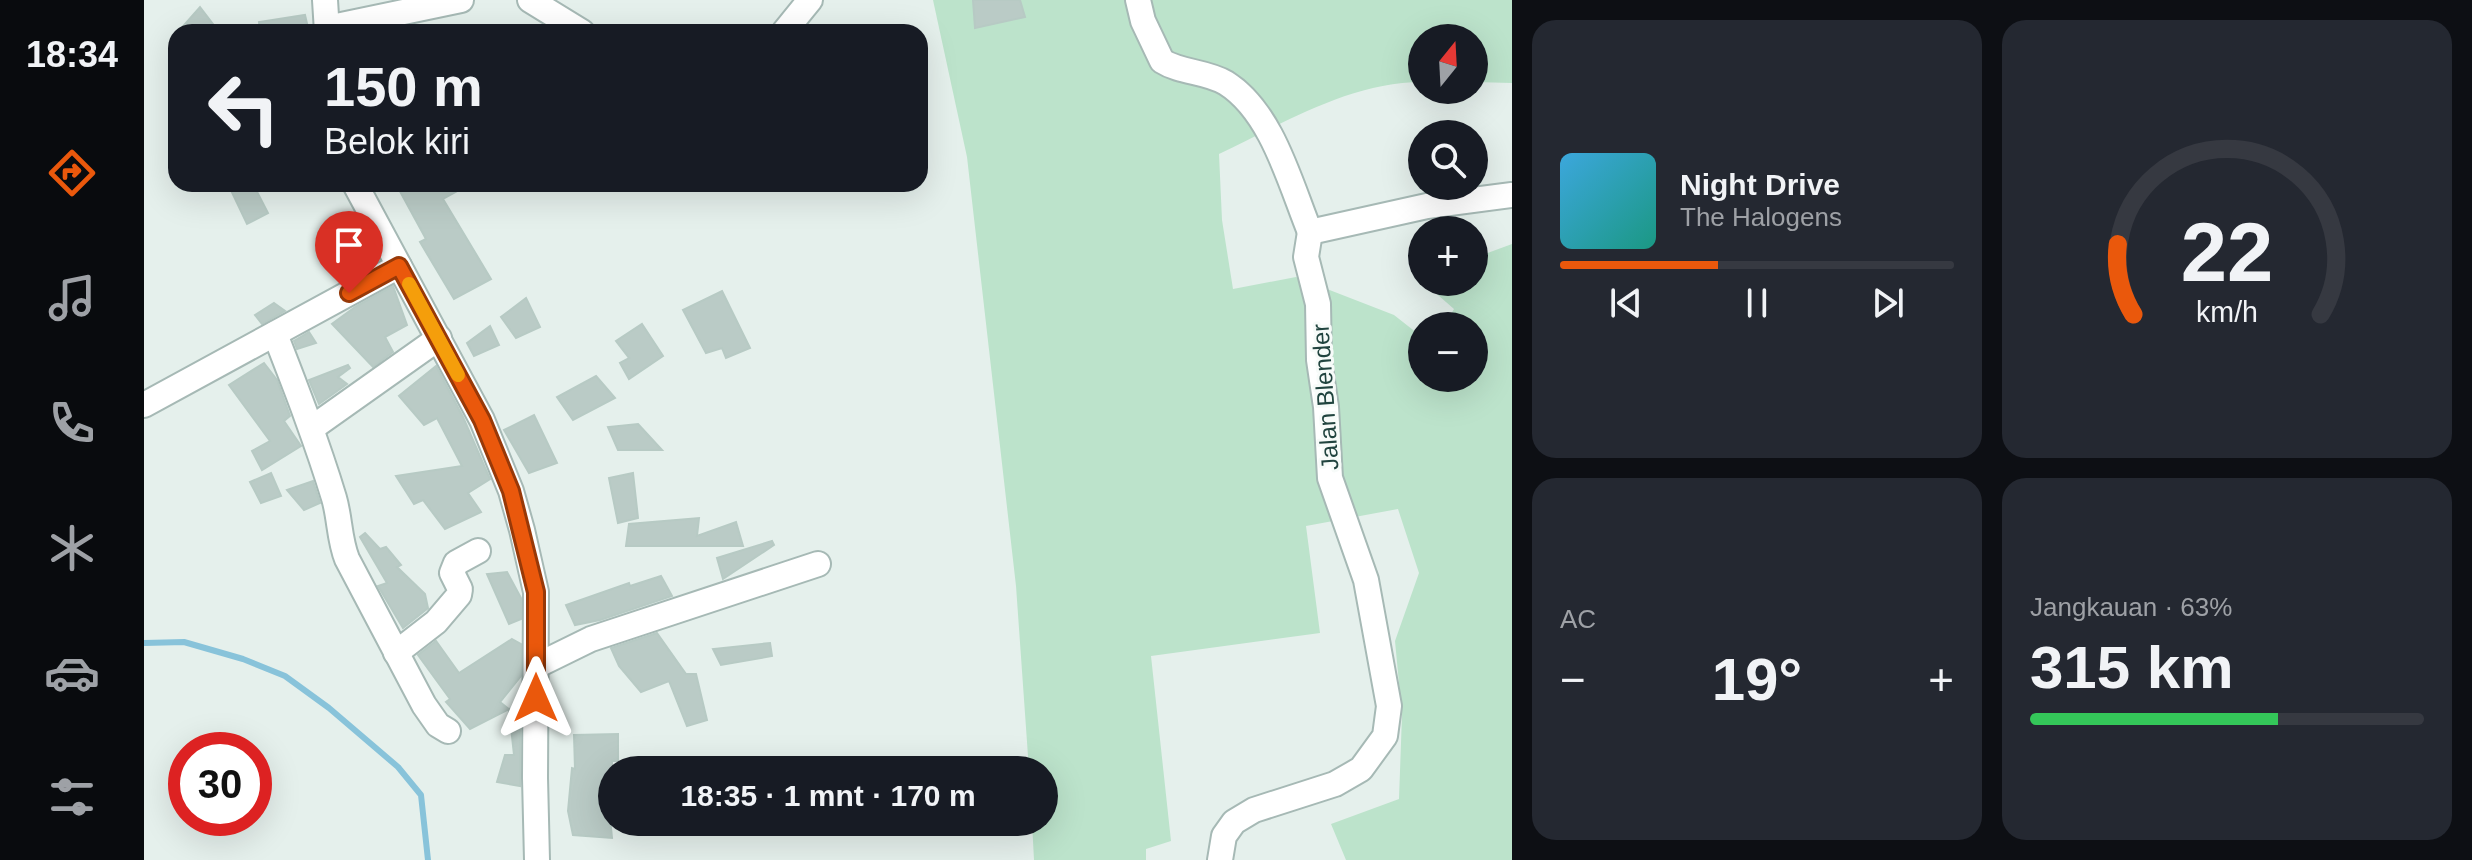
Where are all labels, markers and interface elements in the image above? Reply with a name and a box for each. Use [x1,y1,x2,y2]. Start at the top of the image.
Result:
north arrow [1408,24,1488,104]
map controls [1408,24,1488,392]
text: 18:34 [26,34,118,75]
text: 150 m [324,55,483,118]
icon: left [192,56,296,160]
button: search [1408,120,1488,200]
text: Belok kiri [324,121,470,162]
icon: directions [44,145,100,201]
text: Night Drive [1680,168,1840,201]
text: The Halogens [1680,202,1842,232]
text: 22 [2181,205,2273,298]
pin [315,211,383,293]
button: + [1408,216,1488,296]
icon: arrive [327,223,371,267]
icon: music [44,270,100,326]
icon: previous [1604,281,1648,325]
icon: pause [1735,281,1779,325]
icon: next [1866,281,1910,325]
text: km/h [2196,296,2258,328]
button: − [1408,312,1488,392]
street label: Jalan Blender [1306,323,1344,471]
icon: phone [44,395,100,451]
icon: climate [44,520,100,576]
text: Jangkauan · 63% [2030,592,2232,622]
text: AC [1560,604,1596,634]
text: 315 km [2030,634,2234,701]
icon: car [44,645,100,701]
text: 19° [1712,646,1802,713]
text: − [1560,655,1586,704]
text: + [1928,655,1954,704]
position arrow [494,656,578,740]
speed limit sign: 30 [168,732,272,836]
icon: filters [44,769,100,825]
text: 18:35 · 1 mnt · 170 m [680,779,976,812]

